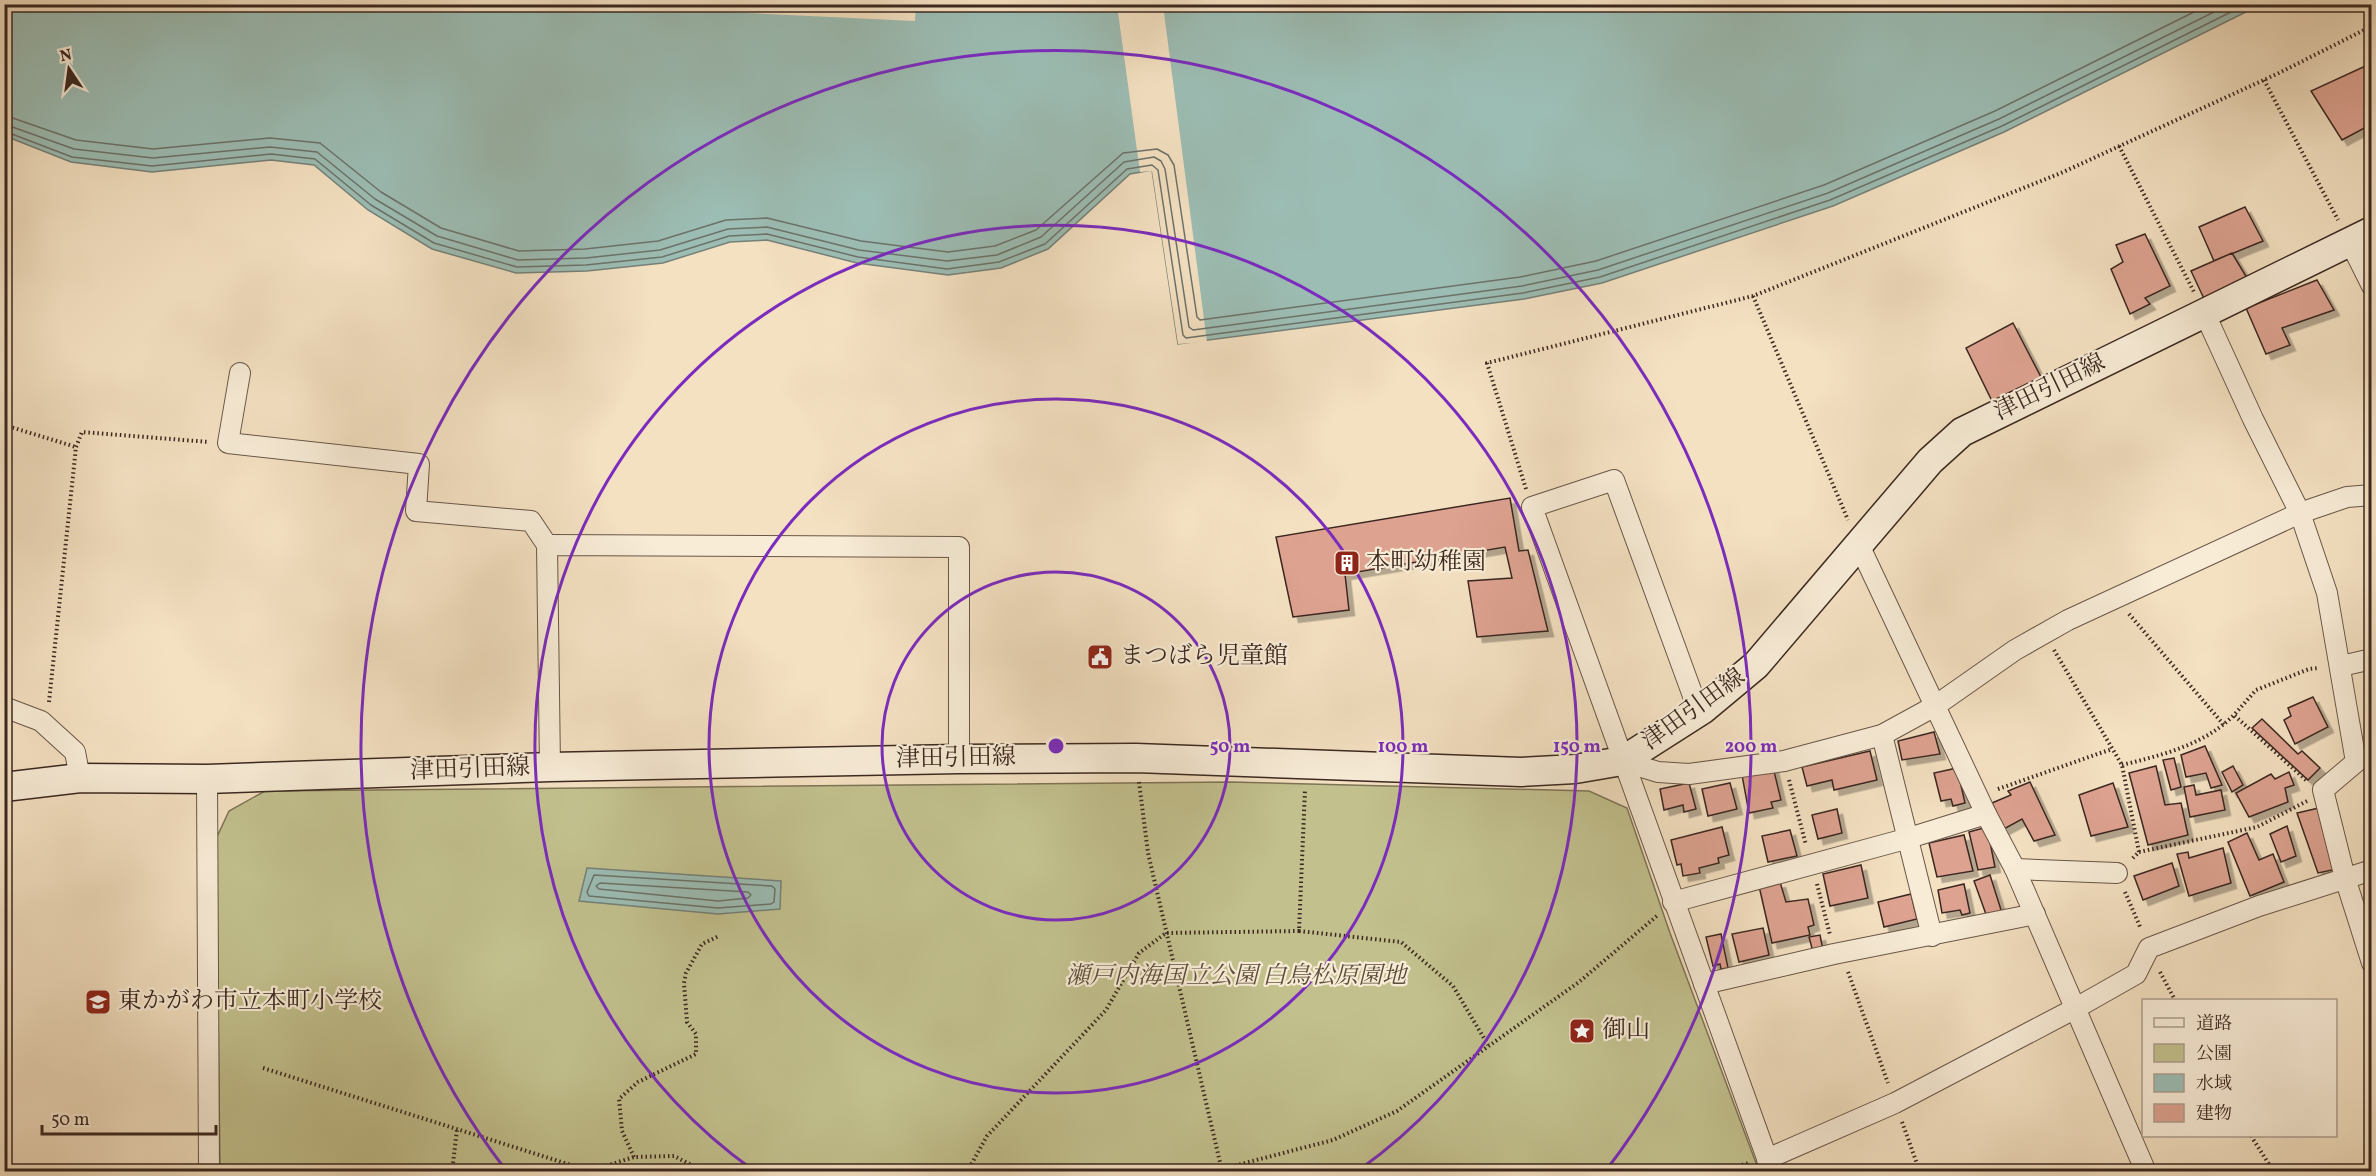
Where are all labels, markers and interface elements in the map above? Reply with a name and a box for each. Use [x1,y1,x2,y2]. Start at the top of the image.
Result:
north arrow [39,39,99,99]
text: N [58,44,75,68]
street label: 津田引田線 [1989,346,2111,430]
place label: 本町幼稚園 [1366,546,1486,580]
building icon: 本町幼稚園 [1332,548,1362,578]
place label: まつばら児童館 [1120,640,1288,674]
public building icon: まつばら児童館 [1085,642,1115,672]
street label: 津田引田線 [1635,661,1753,759]
text: 50 m [1210,735,1250,760]
text: 100 m [1378,735,1428,760]
text: 150 m [1553,735,1601,760]
text: 200 m [1725,735,1777,760]
centre of rings [1046,736,1066,756]
street label: 津田引田線 [896,741,1016,777]
street label: 津田引田線 [409,751,531,789]
park label: 瀬戸内海国立公園 白鳥松原園地 [1066,960,1409,994]
place label: 東かがわ市立本町小学校 [118,985,382,1019]
school or university icon: 東かがわ市立本町小学校 [83,987,113,1017]
legend [2142,999,2337,1137]
text: 道路 [2196,1012,2232,1037]
place label: 御山 [1602,1014,1650,1048]
place icon: 御山 [1567,1016,1597,1046]
text: 公園 [2196,1042,2232,1067]
text: 水域 [2196,1072,2232,1097]
scale bar [42,1098,216,1136]
text: 建物 [2196,1102,2232,1127]
text: 50 m [51,1108,90,1133]

